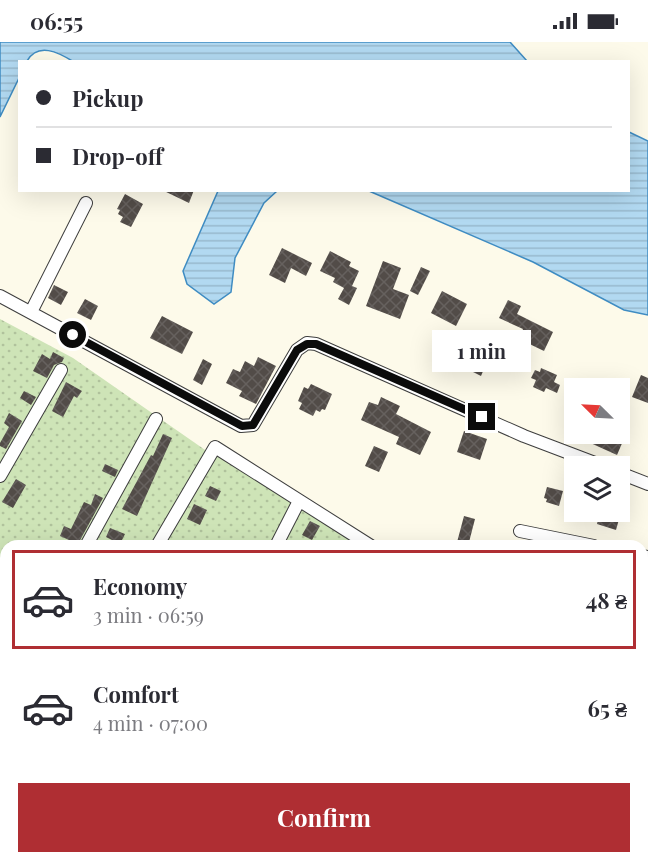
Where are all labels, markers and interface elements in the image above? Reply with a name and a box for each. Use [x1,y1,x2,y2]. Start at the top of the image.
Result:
text: 06:55 [30,6,83,36]
text: Pickup [72,83,143,113]
text: Drop-off [72,141,163,171]
route start [59,321,86,348]
callout: 1 min [432,330,532,372]
text: 1 min [457,337,506,364]
north arrow [564,378,630,444]
map controls [564,378,630,522]
route end [468,403,495,430]
button: layers [564,456,630,522]
text: Economy [93,571,187,601]
icon: car [21,573,75,627]
text: 48 ₴ [586,585,627,615]
text: 3 min · 06:59 [93,601,204,628]
text: Comfort [93,679,179,709]
icon: car [21,681,75,735]
text: 65 ₴ [588,693,627,723]
text: 4 min · 07:00 [93,709,208,736]
button: Confirm [18,783,630,852]

